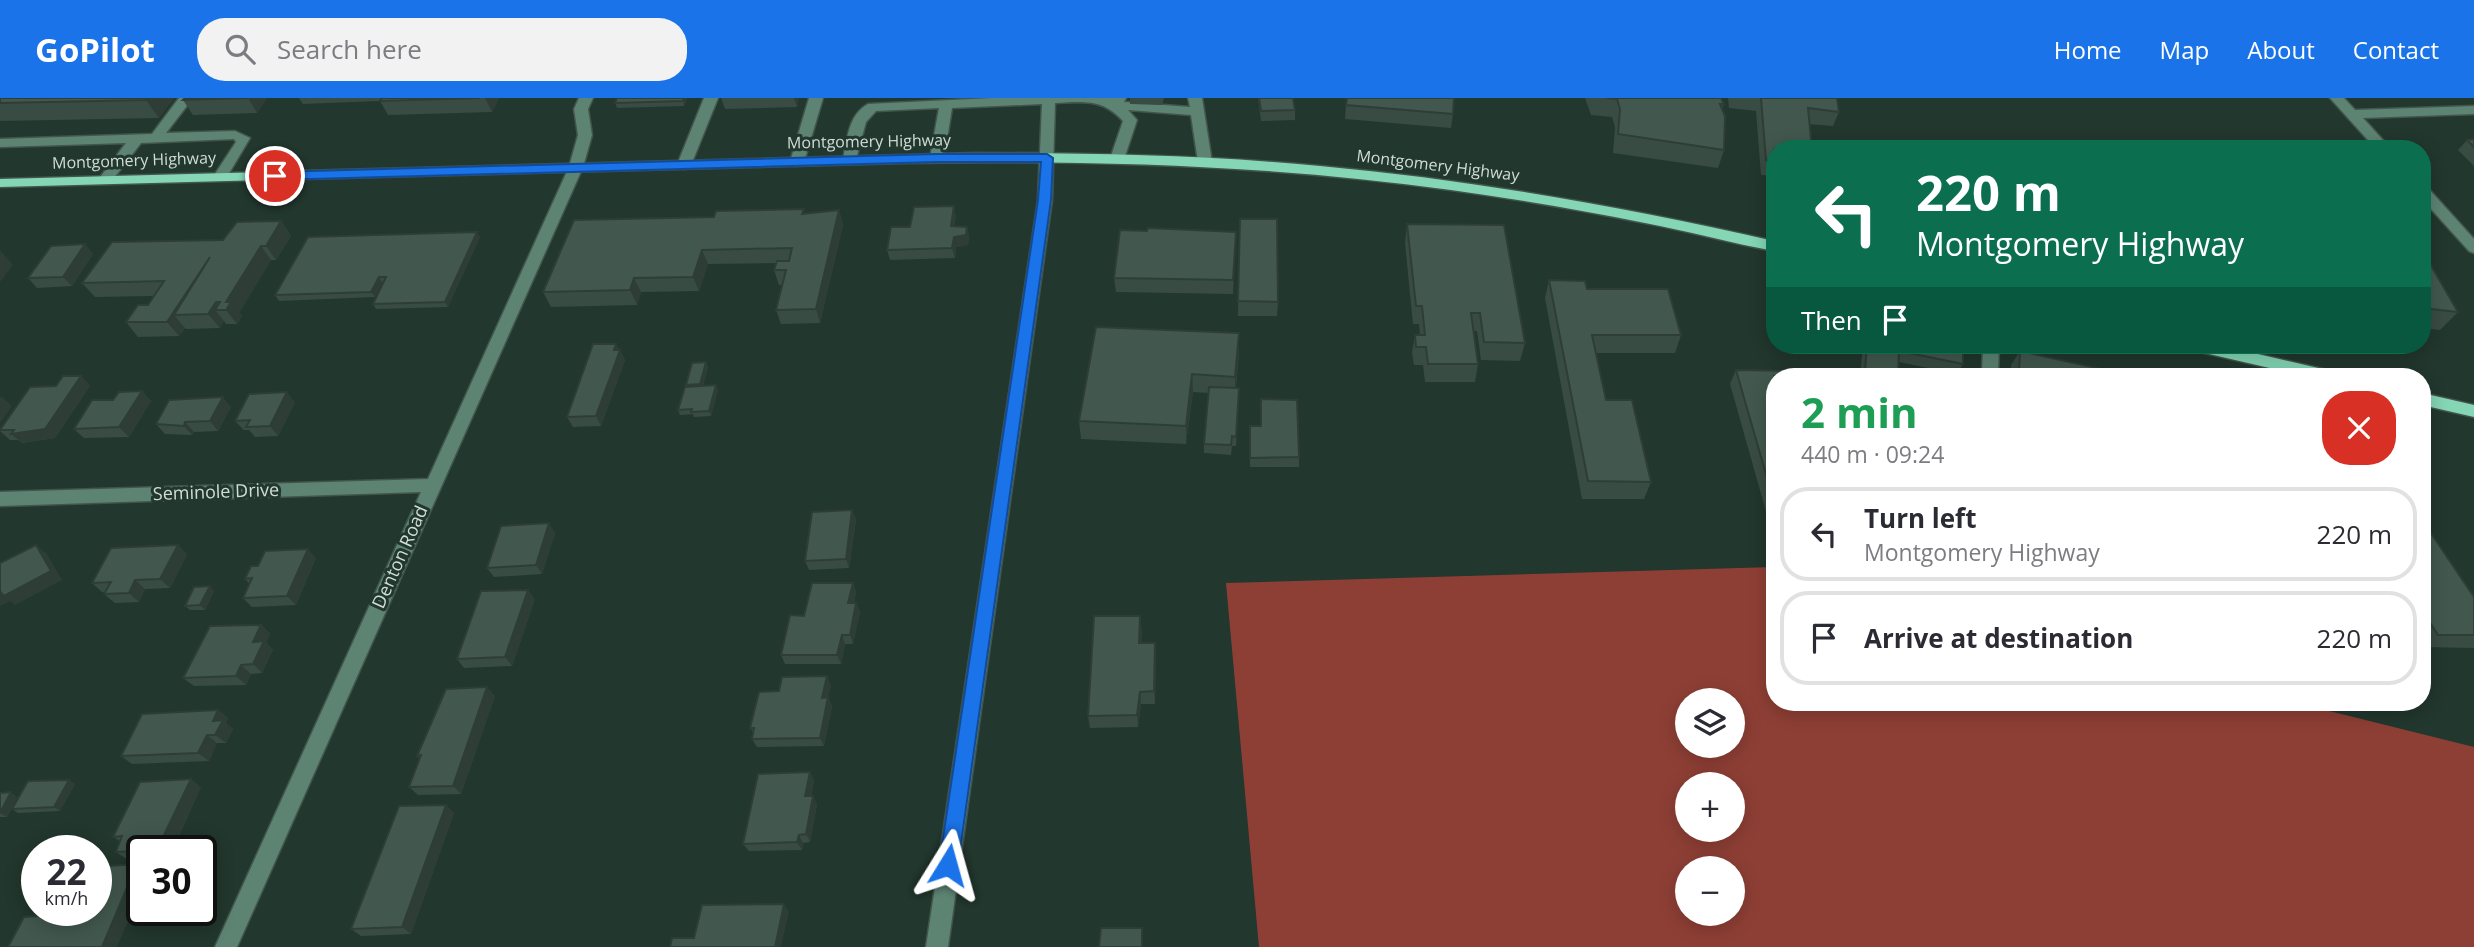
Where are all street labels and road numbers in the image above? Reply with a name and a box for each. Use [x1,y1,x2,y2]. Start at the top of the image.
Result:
street label: Montgomery Highway [787,129,952,153]
street label: Montgomery Highway [1355,144,1522,186]
street label: Montgomery Highway [52,146,217,174]
street label: Seminole Drive [152,477,280,505]
street label: Denton Road [366,501,432,612]

